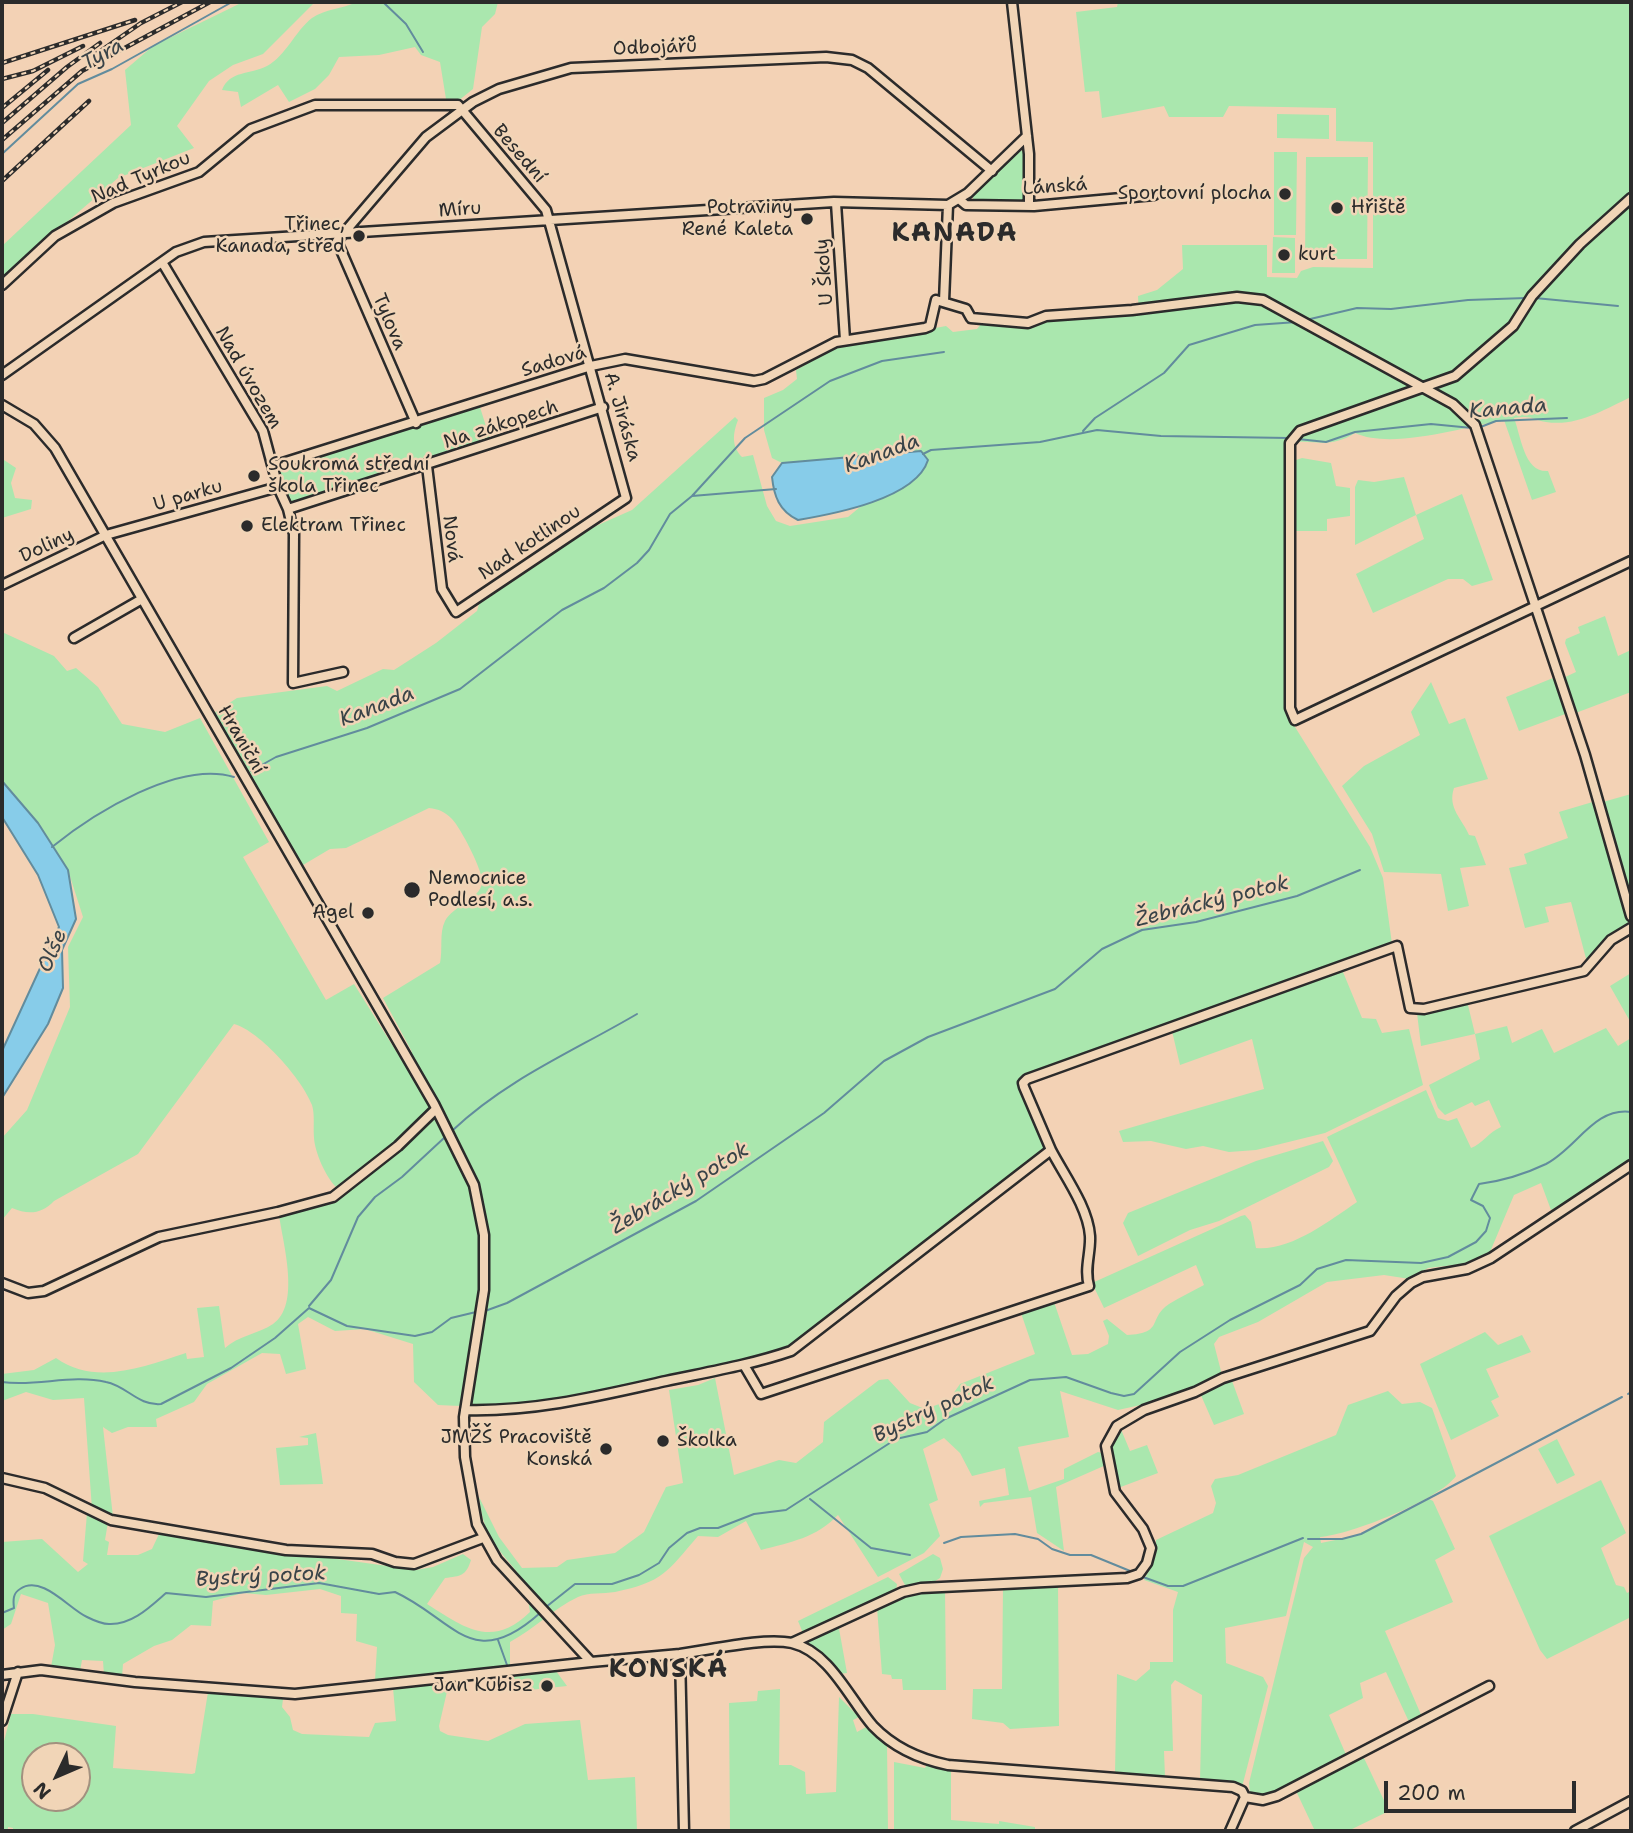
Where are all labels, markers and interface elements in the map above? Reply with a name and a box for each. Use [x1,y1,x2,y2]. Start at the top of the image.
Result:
water label: Tyra [78,33,128,77]
street label: Odbojářů [613,35,697,61]
street label: Besední [487,120,551,188]
street label: Nad Tyrkou [88,147,194,209]
street label: Lánská [1022,173,1088,201]
place label: Sportovní plocha [1118,183,1271,205]
marker: Sportovní plocha [1277,186,1293,202]
street label: Míru [438,197,482,223]
place label: Potraviny René Kaleta [682,197,793,241]
place label: Hřiště [1351,197,1406,219]
marker: Hřiště [1329,200,1345,216]
marker: Potraviny René Kaleta [799,211,815,227]
place label: Třinec, Kanada, střed [215,214,345,258]
district label: KANADA [892,218,1018,250]
marker: Třinec, Kanada, střed [351,228,367,244]
street label: U Školy [811,238,839,306]
place label: kurt [1298,244,1336,266]
marker: kurt [1276,247,1292,263]
street label: Tylova [367,290,411,354]
street label: Nad úvozem [210,323,286,433]
street label: Sadová [519,341,589,383]
street label: A. Jiráska [598,370,646,464]
water label: Kanada [1468,393,1548,425]
street label: Na zákopech [441,396,561,454]
water label: Kanada [841,429,923,479]
place label: Soukromá střední škola Třinec [268,454,430,498]
marker: Soukromá střední škola Třinec [246,468,262,484]
street label: U parku [151,475,225,517]
street label: Nad kotlinou [474,500,586,586]
street label: Nová [437,514,465,564]
place label: Elektram Třinec [261,515,406,537]
marker: Elektram Třinec [239,518,255,534]
street label: Doliny [16,524,78,568]
water label: Kanada [336,681,418,733]
street label: Hraniční [212,701,270,779]
place label: Nemocnice Podlesí, a.s. [428,868,533,912]
water label: Žebrácký potok [1132,871,1292,933]
marker: Nemocnice Podlesí, a.s. [402,880,422,900]
place label: Agel [312,902,354,924]
marker: Agel [360,905,376,921]
water label: Olše [33,926,73,976]
water label: Žebrácký potok [606,1138,754,1240]
water label: Bystrý potok [869,1371,999,1449]
place label: JMŽŠ Pracoviště Konská [440,1427,592,1471]
place label: Školka [677,1430,737,1452]
marker: Školka [655,1433,671,1449]
marker: JMŽŠ Pracoviště Konská [598,1441,614,1457]
water label: Bystrý potok [195,1561,327,1593]
district label: KONSKÁ [610,1654,728,1686]
place label: Jan Kubisz [433,1675,533,1697]
marker: Jan Kubisz [539,1678,555,1694]
north arrow [21,1742,91,1812]
scale bar [1388,1766,1580,1810]
text: N [28,1776,56,1805]
text: 200 m [1397,1779,1466,1807]

